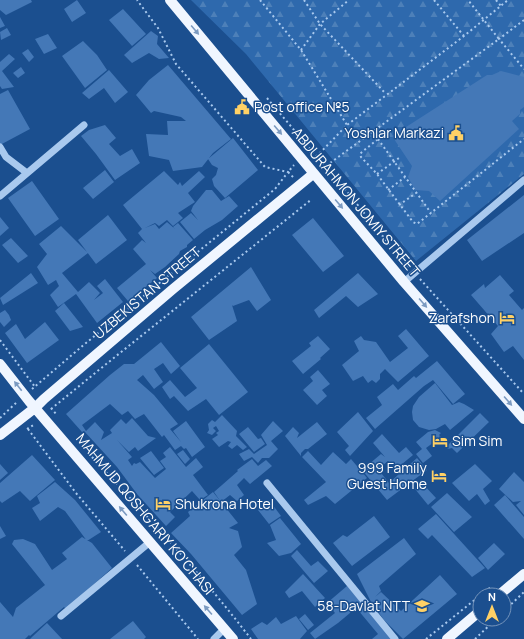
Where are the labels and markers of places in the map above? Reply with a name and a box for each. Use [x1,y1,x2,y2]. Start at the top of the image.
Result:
place label: Post office №5 [254,97,350,116]
public building icon: Post office №5 [233,98,251,116]
place label: Yoshlar Markazi [345,123,444,142]
public building icon: Yoshlar Markazi [447,124,465,142]
place label: Zarafshon [429,308,495,327]
hotel icon: Zarafshon [498,309,516,327]
place label: Sim Sim [452,431,502,450]
hotel icon: Sim Sim [431,432,449,450]
place label: 999 Family Guest Home [347,458,428,493]
hotel icon: 999 Family Guest Home [430,467,448,485]
place label: Shukrona Hotel [175,494,274,513]
hotel icon: Shukrona Hotel [154,495,172,513]
place label: 58-Davlat NTT [317,596,411,615]
school or university icon: 58-Davlat NTT [413,597,431,615]

